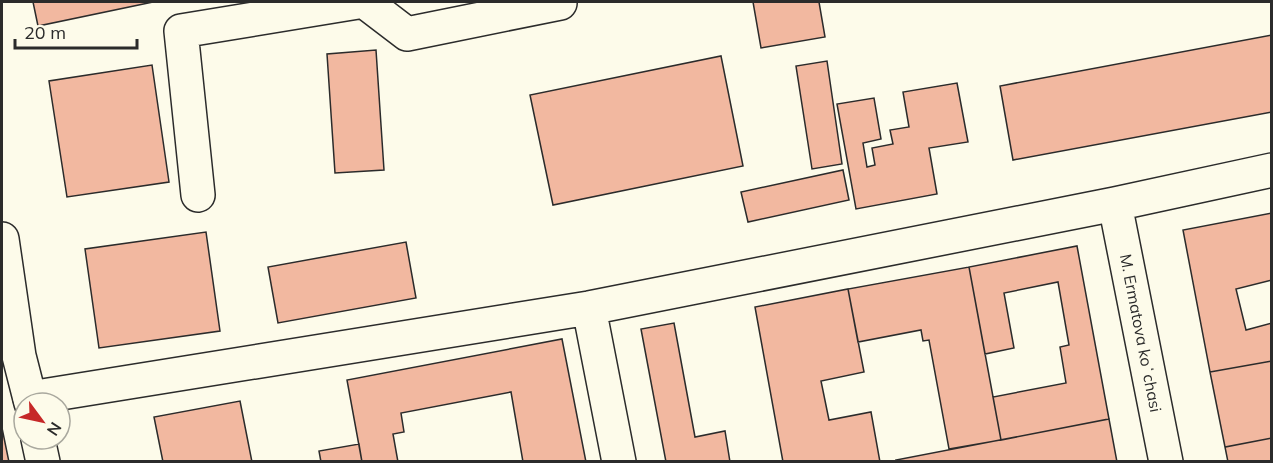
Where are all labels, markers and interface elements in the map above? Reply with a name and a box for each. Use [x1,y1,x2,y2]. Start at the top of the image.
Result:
scale bar [15,12,136,50]
text: 20 m [24,21,66,44]
street label: M. Ermatova koʻchasi [1116,252,1166,414]
north arrow [12,391,72,451]
text: N [43,419,66,440]

